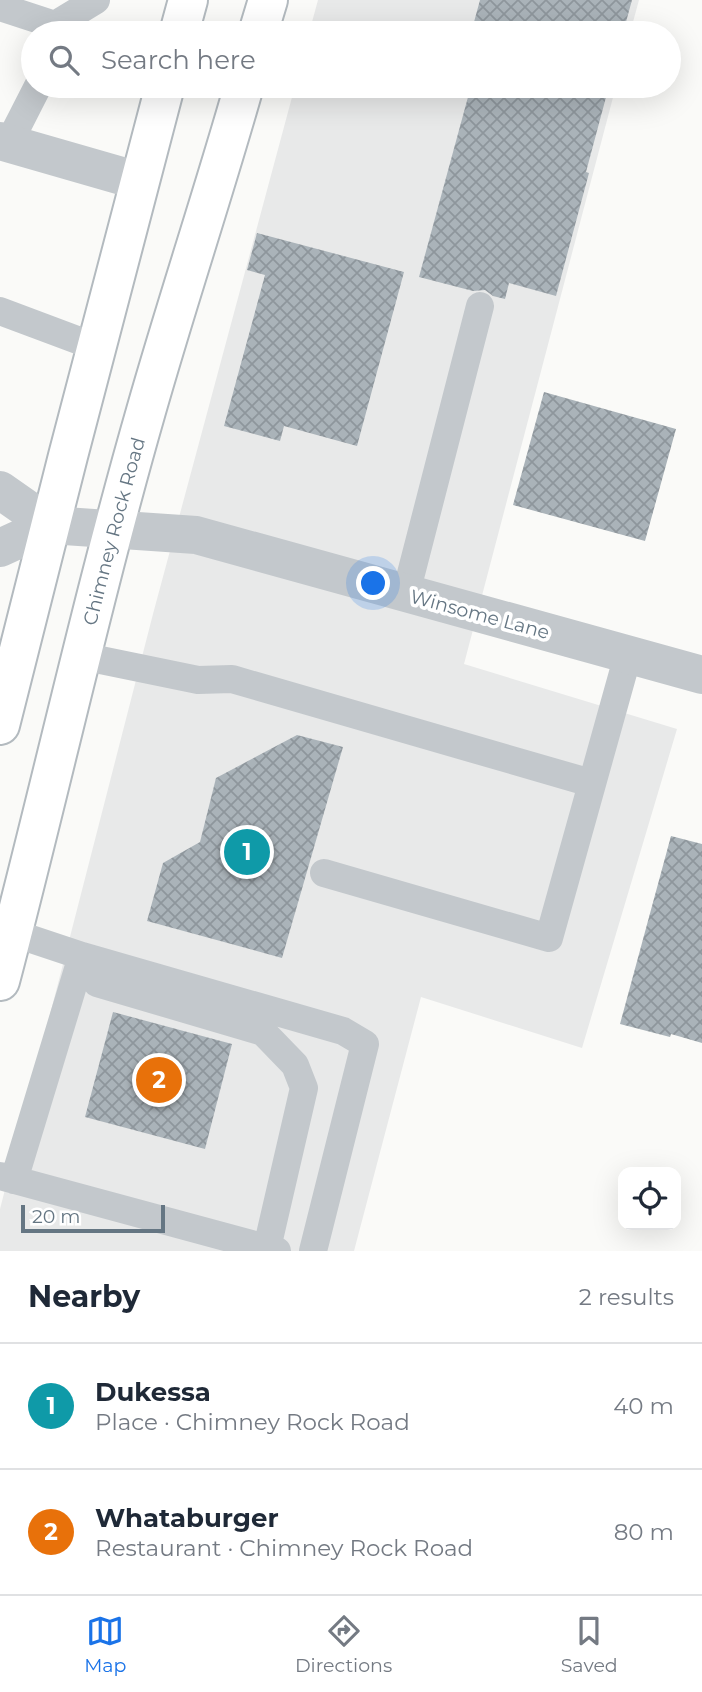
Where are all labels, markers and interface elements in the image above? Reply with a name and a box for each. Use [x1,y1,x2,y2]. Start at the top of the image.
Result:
search box [21,21,681,98]
icon: search [45,41,83,79]
text: Search here [101,44,256,76]
street label: Chimney Rock Road [78,435,150,628]
your location [356,566,390,600]
street label: Winsome Lane [408,585,552,644]
pin: 1 [224,826,270,878]
pin: 2 [136,1054,182,1106]
map controls [618,1167,681,1230]
button: locate [618,1167,681,1230]
scale bar [21,1202,164,1234]
text: 20 m [32,1205,80,1228]
text: Nearby [28,1278,140,1315]
text: 2 results [579,1283,674,1311]
text: Dukessa [95,1376,211,1408]
text: 1 [46,1392,56,1420]
text: 40 m [613,1392,674,1420]
text: Place · Chimney Rock Road [95,1408,410,1436]
text: Whataburger [95,1502,279,1534]
text: 2 [44,1518,58,1546]
text: 80 m [614,1518,674,1546]
text: Restaurant · Chimney Rock Road [95,1534,473,1562]
tab: Map [84,1612,126,1677]
tab: Directions [295,1612,392,1677]
tab: Saved [561,1612,618,1677]

